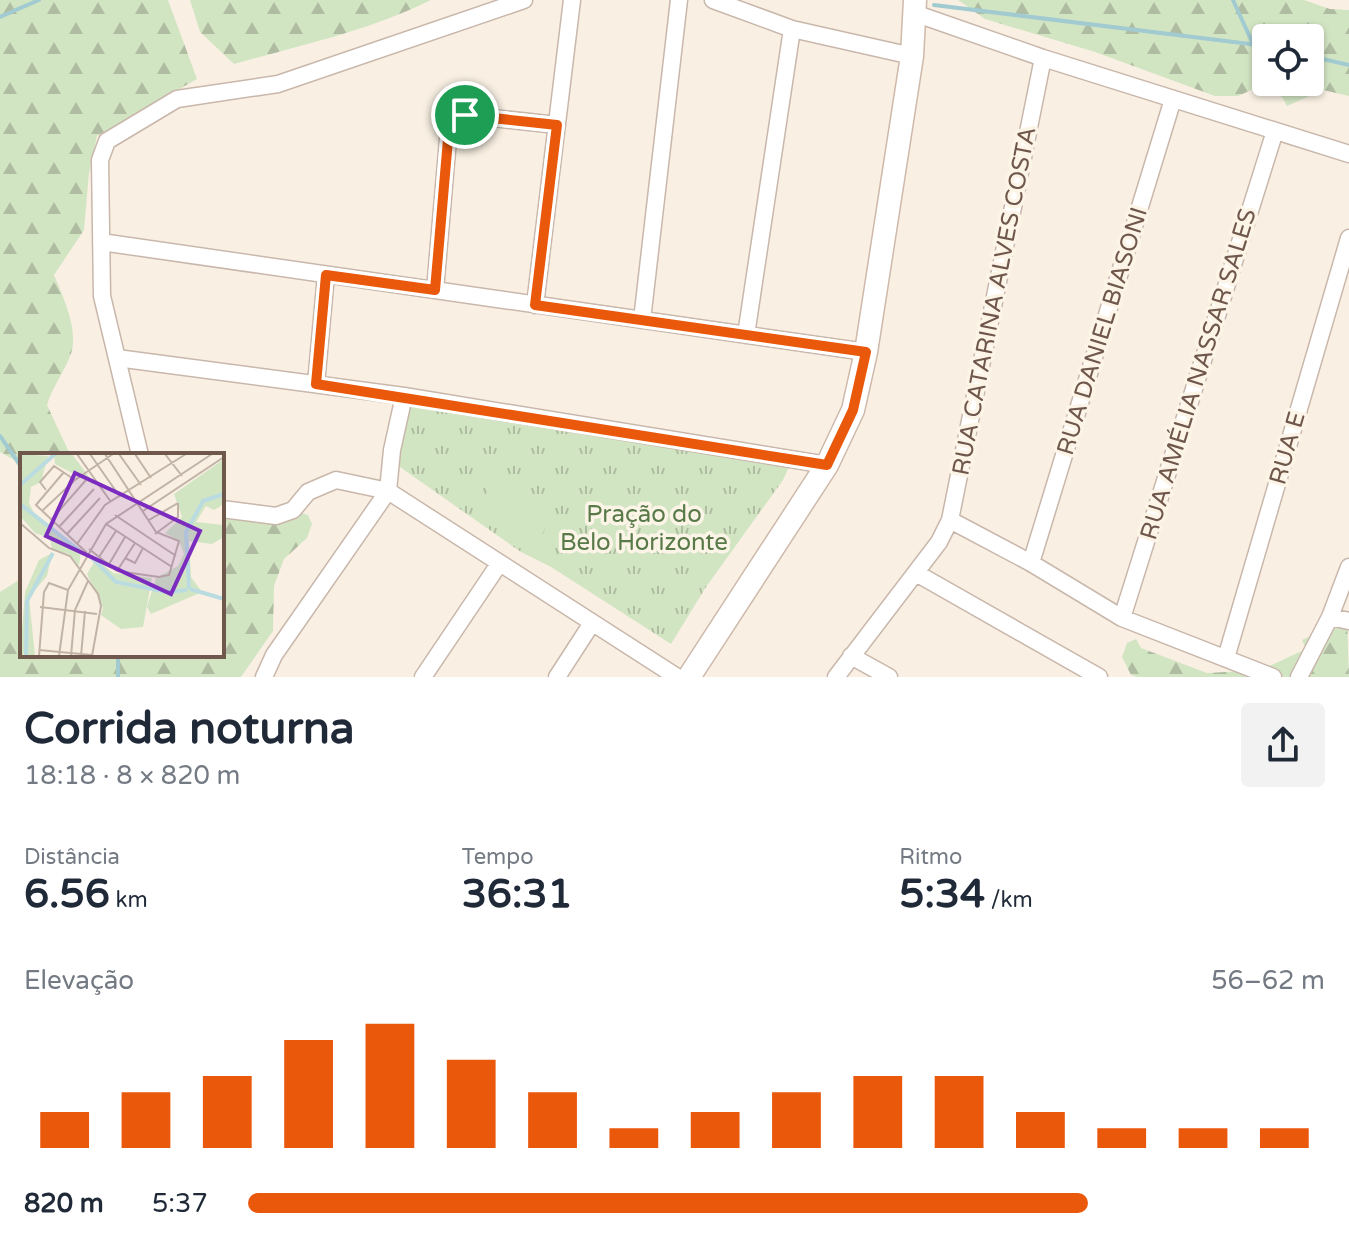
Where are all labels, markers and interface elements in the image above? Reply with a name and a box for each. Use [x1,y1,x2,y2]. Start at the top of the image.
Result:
map controls [1252,24,1324,96]
button: locate [1252,24,1324,96]
pin [431,81,499,149]
icon: arrive [443,93,487,137]
street label: RUA CATARINA ALVES COSTA [946,124,1043,478]
street label: RUA DANIEL BIASONI [1051,204,1154,459]
street label: RUA AMÉLIA NASSAR SALES [1133,205,1263,543]
street label: RUA E [1263,408,1312,488]
inset map [20,453,224,657]
park label: Pração do Belo Horizonte [560,500,728,557]
text: Corrida noturna [24,703,355,756]
button: share [1241,703,1325,787]
text: 18:18 · 8 × 820 m [24,760,240,791]
text: Distância [24,844,120,870]
text: Tempo [462,844,534,870]
text: Ritmo [899,844,962,870]
text: 6.56 [24,870,110,918]
text: 36:31 [462,870,573,918]
text: 5:34 [899,870,985,918]
text: km [110,887,148,913]
text: /km [985,887,1033,913]
text: Elevação [24,965,134,996]
text: 56–62 m [1211,965,1325,996]
text: 820 m [24,1188,104,1219]
text: 5:37 [152,1188,208,1219]

